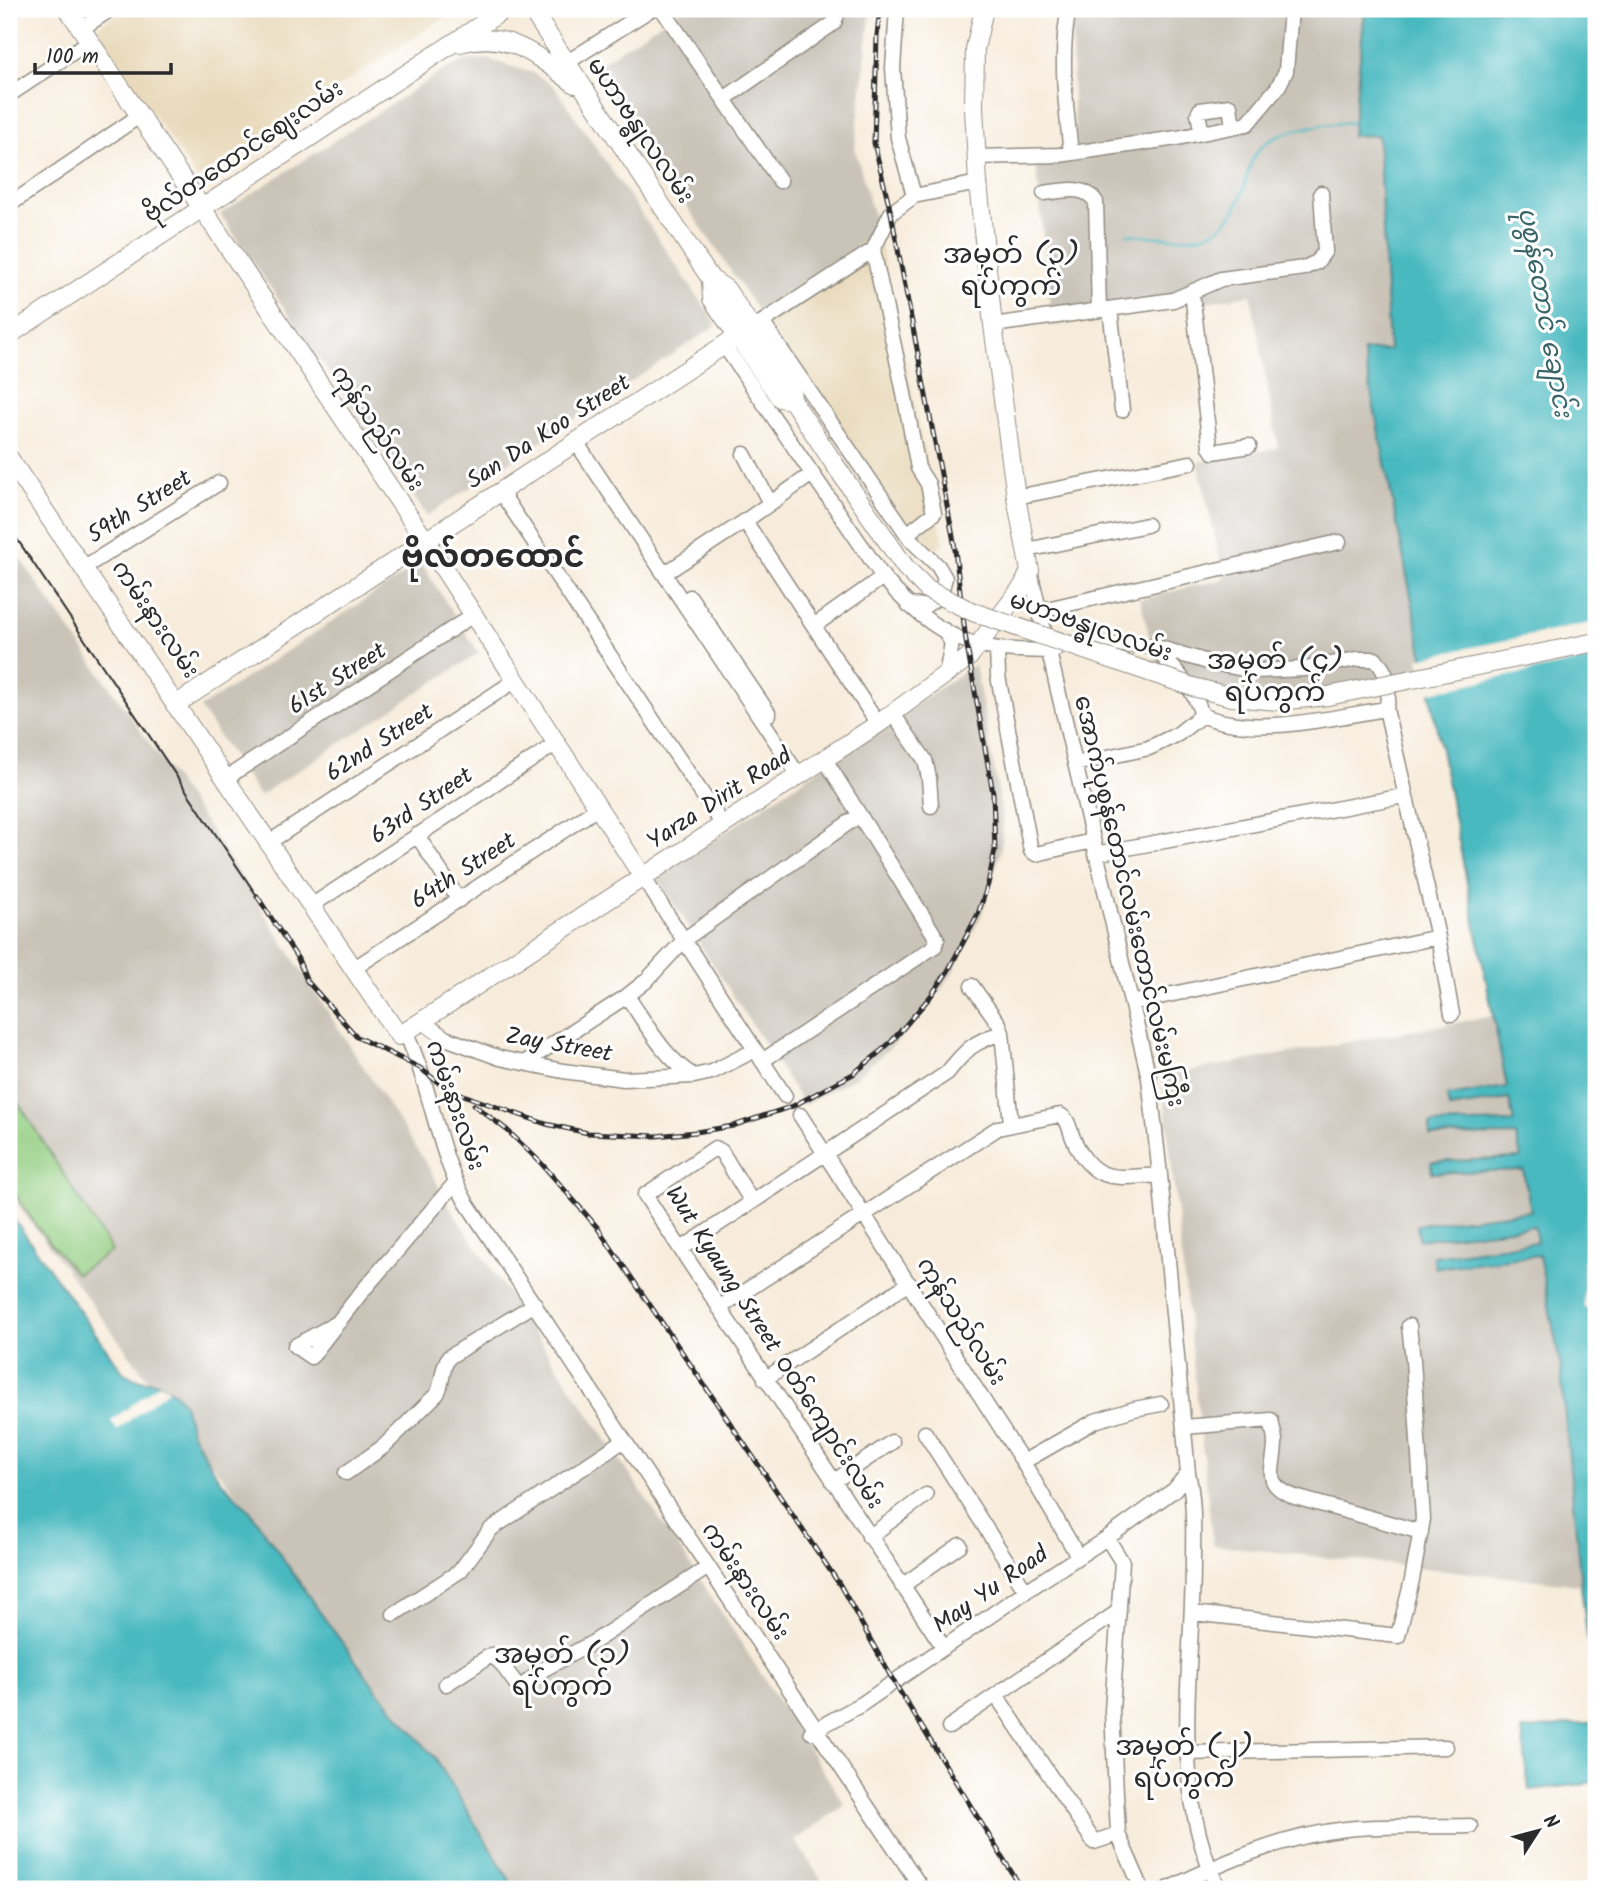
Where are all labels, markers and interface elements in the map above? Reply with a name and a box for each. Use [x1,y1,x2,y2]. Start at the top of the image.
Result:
scale bar [35,32,172,76]
text: 100 m [46,41,99,74]
street label: မဟာဗန္ဓုလလမ်း [576,49,704,212]
street label: ဗိုလ်တထောင်ဈေးလမ်း [136,71,352,234]
water label: ပုစွန်တောင် ချောင်း [1505,204,1584,423]
district label: အမှတ် (၃) ရပ်ကွက် [943,233,1079,310]
street label: ကုန်သည်လမ်း [320,357,434,500]
street label: San Da Koo Street [459,364,639,500]
street label: 59th Street [80,459,200,555]
district label: ဗိုလ်တထောင် [401,533,585,584]
street label: ကမ်းနားလမ်း [101,553,209,687]
street label: မဟာဗန္ဓုလလမ်း [1004,581,1177,674]
street label: 61st Street [281,632,396,726]
district label: အမှတ် (၄) ရပ်ကွက် [1207,639,1343,716]
street label: အောက်ပုစွန်တောင်လမ်းတောင်လမ်းမကြီး [1062,692,1195,1111]
street label: 62nd Street [318,693,442,793]
street label: Yarza Dirit Road [639,737,801,861]
street label: 63rd Street [362,757,482,855]
street label: 64th Street [403,822,525,920]
street label: Zay Street [502,1017,616,1074]
street label: ကမ်းနားလမ်း [414,1035,495,1176]
street label: Wut Kyaung Street ဝတ်ကျောင်းလမ်း [654,1178,893,1517]
street label: ကုန်သည်လမ်း [906,1250,1016,1394]
street label: ကမ်းနားလမ်း [691,1515,799,1649]
street label: May Yu Road [925,1535,1058,1645]
district label: အမှတ် (၁) ရပ်ကွက် [494,1633,630,1710]
district label: အမှတ် (၂) ရပ်ကွက် [1115,1725,1253,1802]
north arrow [1504,1797,1574,1867]
text: N [1534,1809,1566,1836]

